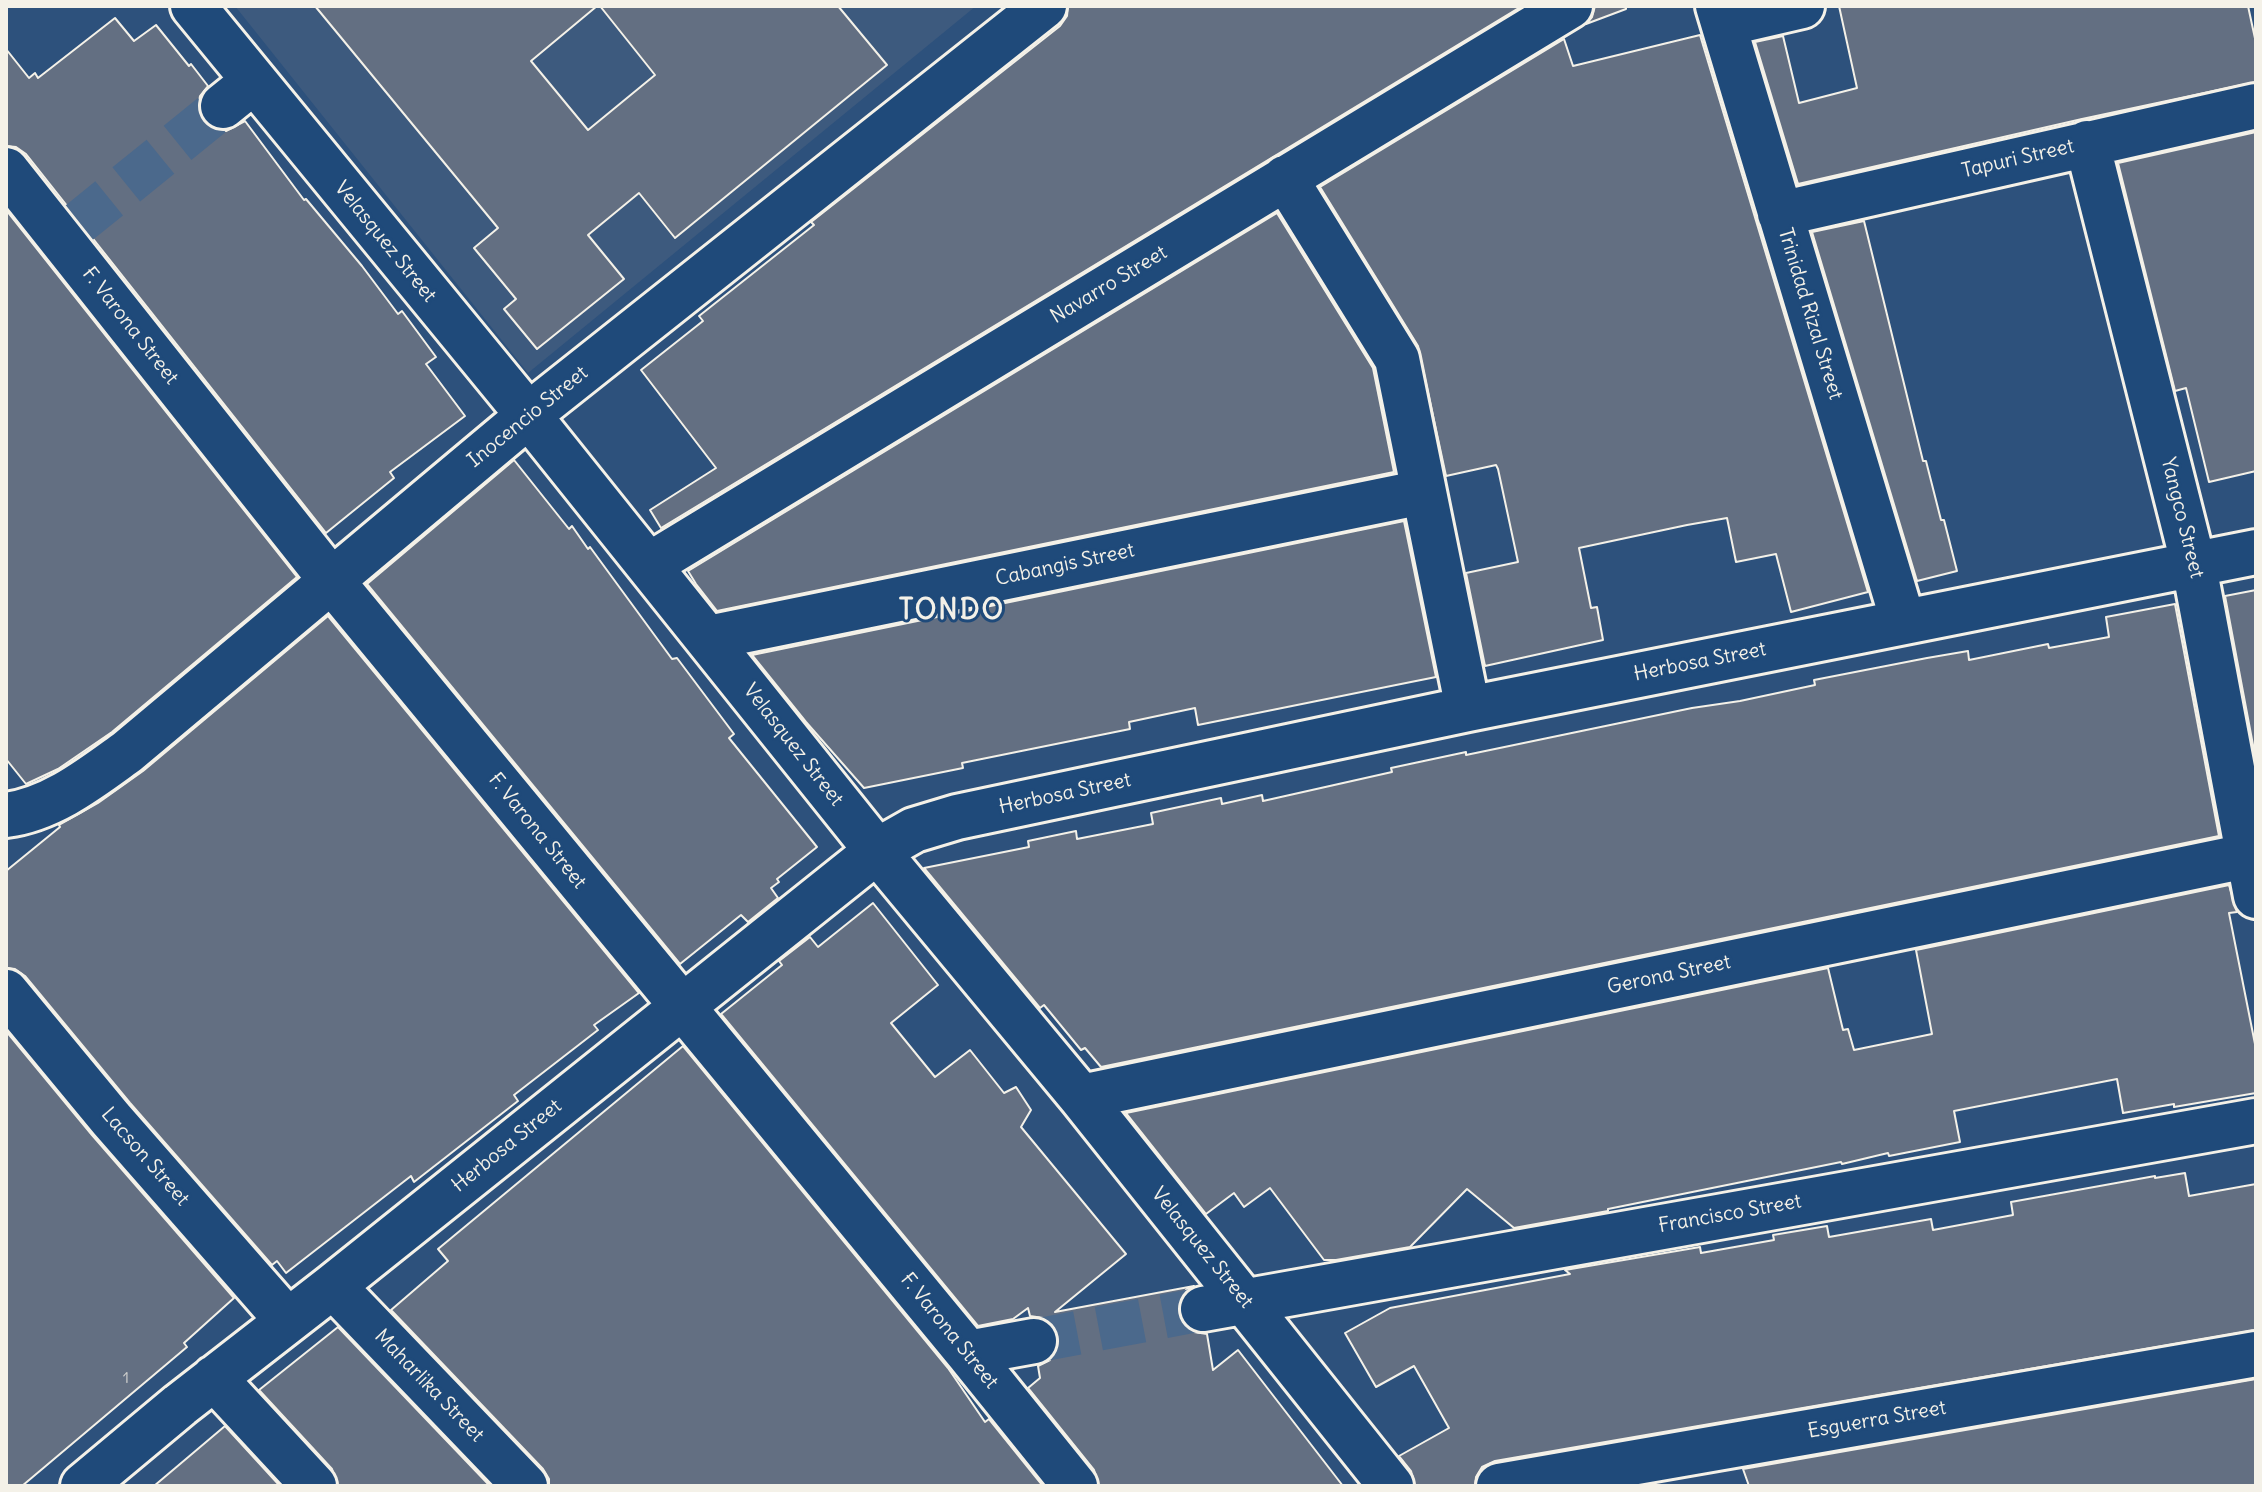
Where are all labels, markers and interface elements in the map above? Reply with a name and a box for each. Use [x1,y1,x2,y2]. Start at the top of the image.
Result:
street label: Tapuri Street [1960,134,2076,184]
street label: Velasquez Street [329,177,441,307]
street label: Trinidad Rizal Street [1772,225,1848,403]
street label: Navarro Street [1046,241,1172,329]
street label: F. Varona Street [77,263,183,389]
street label: Inocencio Street [463,361,593,473]
street label: Yangco Street [2155,455,2209,581]
street label: Cabangis Street [993,539,1137,591]
district label: TONDO [899,594,1005,628]
street label: Herbosa Street [1632,637,1768,687]
street label: Velasquez Street [738,679,848,811]
street label: F. Varona Street [483,768,591,894]
street label: Herbosa Street [997,768,1133,820]
street label: Gerona Street [1605,950,1733,1000]
street label: Herbosa Street [447,1094,567,1198]
street label: Lacson Street [96,1103,194,1211]
street label: Velasquez Street [1146,1183,1258,1313]
street label: Francisco Street [1657,1190,1803,1238]
street label: F. Varona Street [895,1268,1003,1394]
street label: Maharlika Street [369,1325,489,1447]
house number: 1 [123,1368,129,1388]
street label: Esguerra Street [1806,1396,1948,1444]

